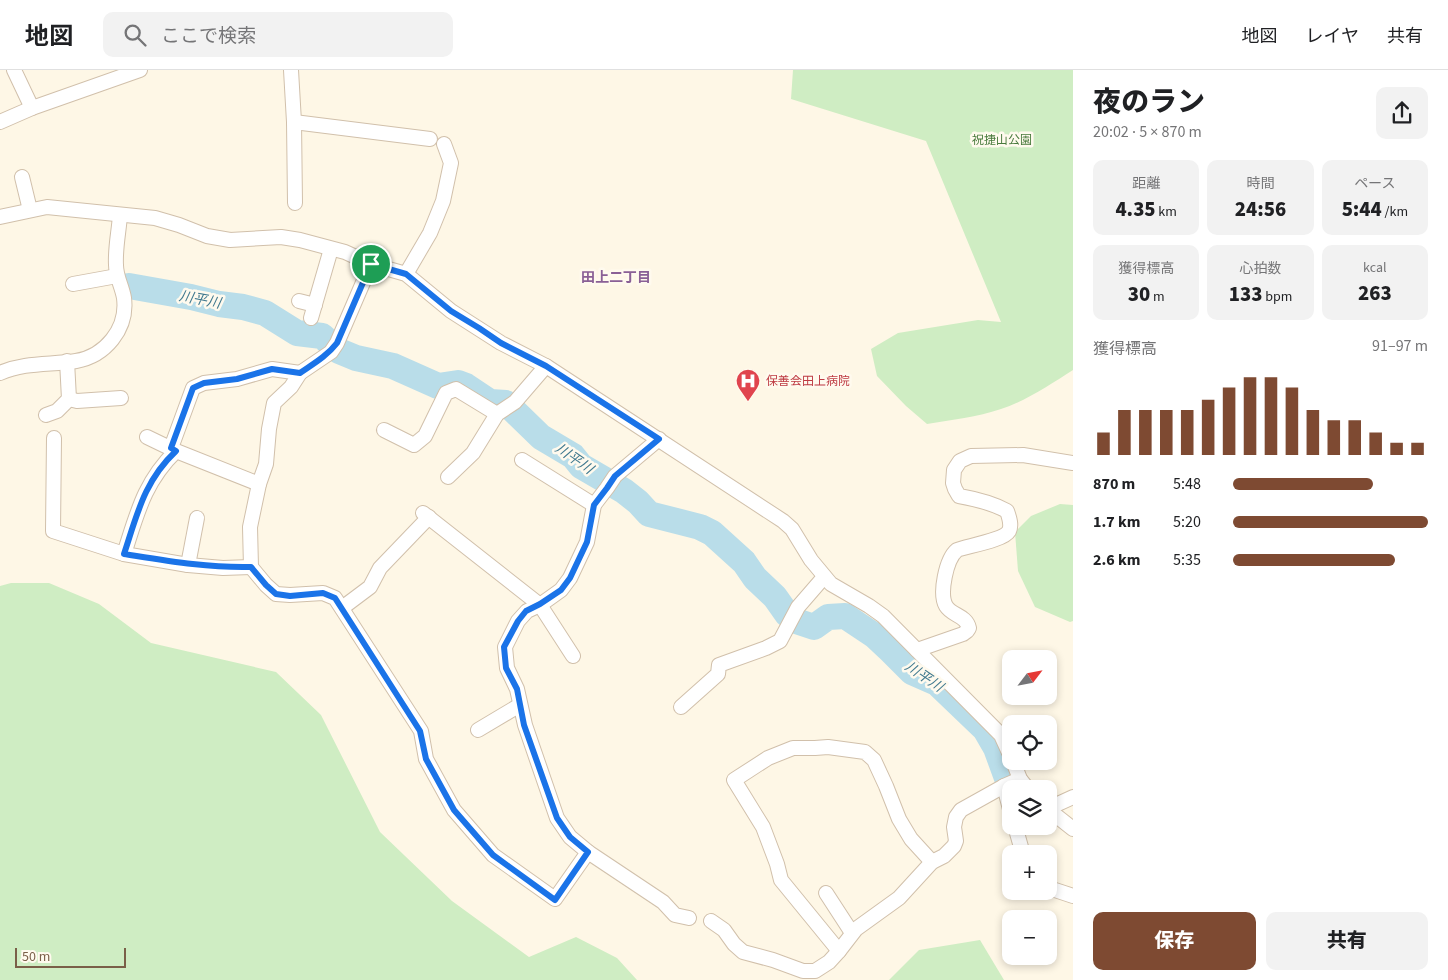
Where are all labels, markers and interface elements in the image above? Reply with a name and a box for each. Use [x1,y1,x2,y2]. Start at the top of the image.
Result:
search box [103,12,453,57]
text: 地図 [25,19,73,54]
icon: search [121,21,149,49]
text: ここで検索 [161,23,256,50]
text: 地図 [1242,24,1278,49]
text: レイヤ [1306,24,1359,49]
text: 共有 [1387,24,1423,49]
text: 夜のラン [1093,82,1205,122]
button: share [1376,87,1428,139]
text: 20:02 · 5 × 870 m [1093,121,1202,143]
park label: 祝捷山公園 [972,132,1032,149]
text: 距離 [1132,174,1160,194]
text: 時間 [1246,174,1274,194]
text: ペース [1354,174,1395,194]
text: 4.35 [1115,194,1156,224]
text: 24:56 [1235,194,1286,224]
text: 5:44 [1342,194,1382,224]
text: km [1156,202,1177,222]
text: /km [1382,202,1408,222]
pin [350,243,392,285]
icon: arrive [357,250,385,278]
text: kcal [1363,258,1387,278]
text: 獲得標高 [1118,259,1174,279]
text: 心拍数 [1239,259,1281,279]
district label: 田上二丁目 [581,268,651,288]
text: 263 [1358,278,1392,308]
text: 30 [1128,279,1150,309]
text: 133 [1229,279,1262,309]
water label: 川平川 [177,286,224,314]
text: m [1150,287,1165,307]
text: bpm [1262,287,1292,307]
text: 91–97 m [1372,335,1428,357]
text: 獲得標高 [1093,338,1157,360]
hospital icon: 保善会田上病院 [735,368,761,402]
place label: 保善会田上病院 [766,373,850,390]
water label: 川平川 [551,439,599,480]
text: 870 m [1093,473,1135,495]
text: 5:48 [1173,473,1201,495]
text: 1.7 km [1093,511,1140,533]
text: 5:20 [1173,511,1201,533]
text: 2.6 km [1093,549,1140,571]
text: 5:35 [1173,549,1201,571]
north arrow [1002,650,1058,705]
map controls [1002,650,1057,965]
water label: 川平川 [901,657,949,698]
button: locate [1002,715,1057,770]
button: layers [1002,780,1057,835]
button: + [1002,845,1057,900]
button: − [1002,910,1057,965]
button: 保存 [1093,912,1256,970]
button: 共有 [1266,912,1428,970]
scale bar [15,945,126,968]
text: 50 m [22,947,50,967]

